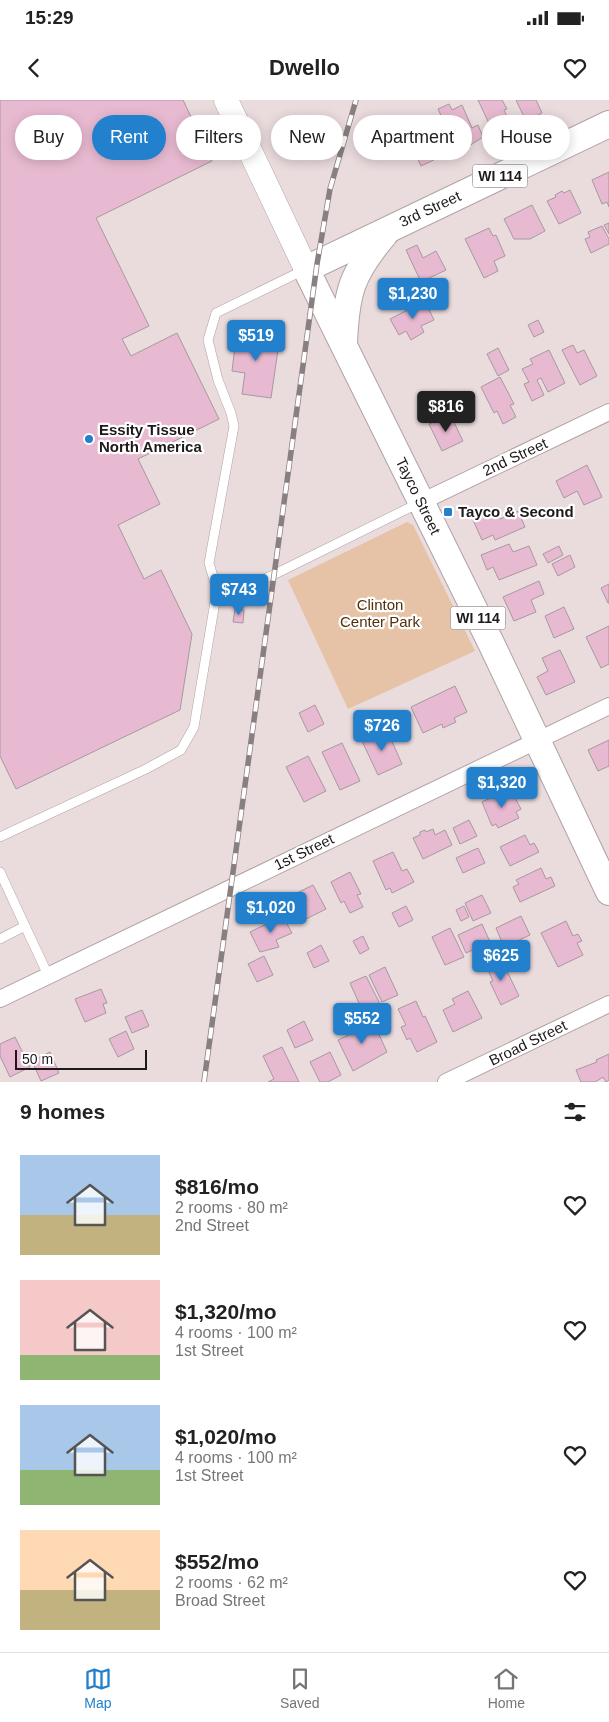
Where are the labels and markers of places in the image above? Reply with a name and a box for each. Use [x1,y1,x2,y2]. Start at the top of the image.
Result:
pin: $1,230 [372,278,454,320]
pin: $519 [226,320,286,362]
pin: $816 [416,390,476,433]
place label: Essity Tissue North America [99,421,202,455]
marker: Essity Tissue North America [83,433,95,445]
place label: Tayco & Second [458,503,574,520]
marker: Tayco & Second [442,506,454,518]
pin: $743 [209,574,269,616]
pin: $726 [352,710,412,752]
pin: $1,320 [461,766,543,809]
pin: $1,020 [230,892,312,934]
pin: $625 [471,940,531,982]
pin: $552 [332,1002,392,1045]

